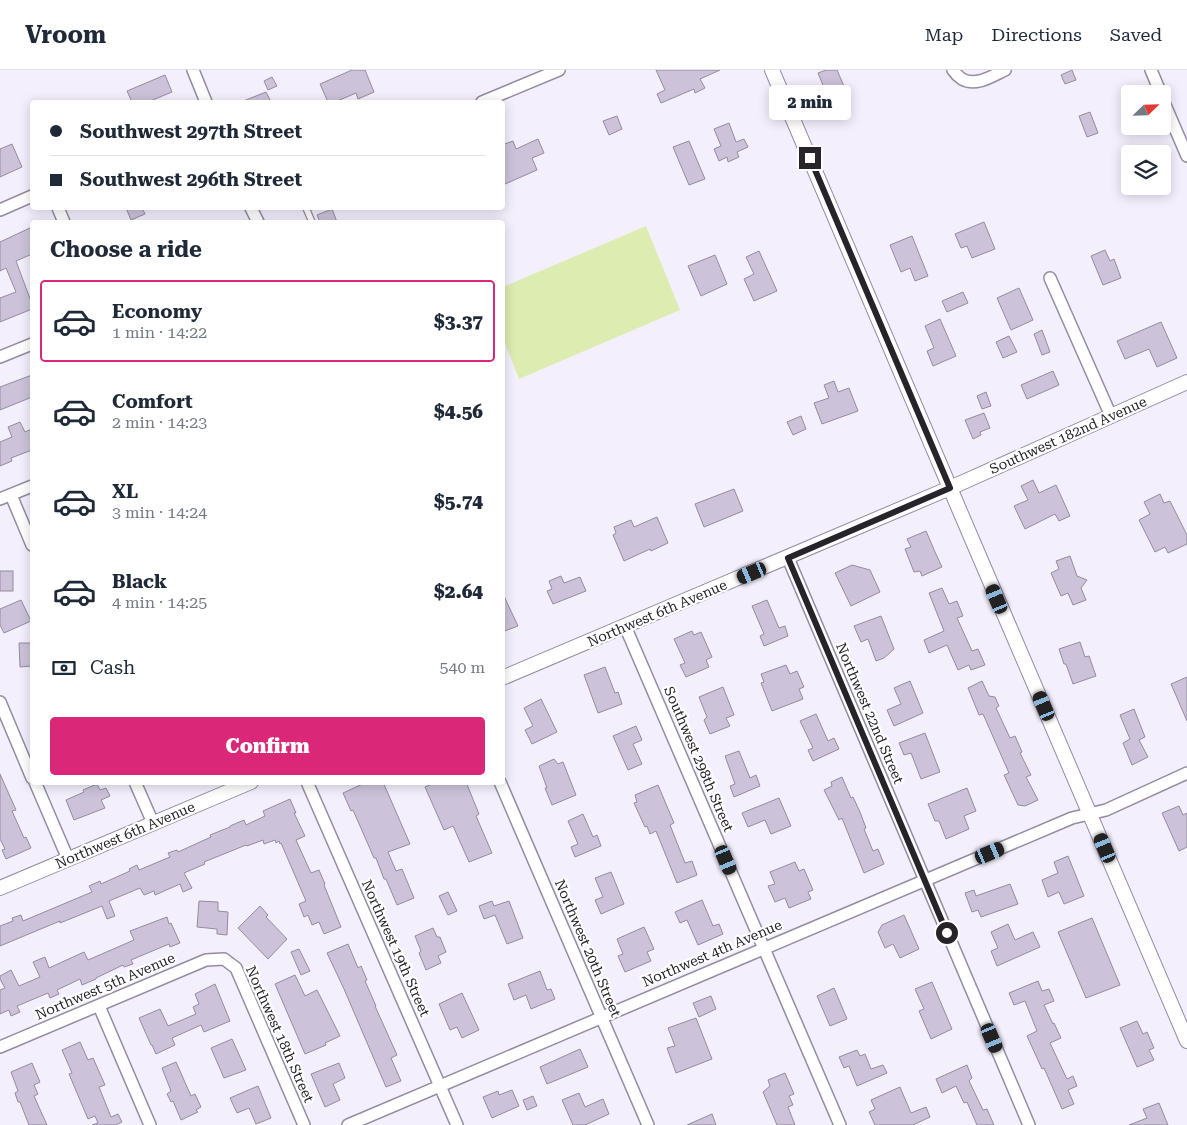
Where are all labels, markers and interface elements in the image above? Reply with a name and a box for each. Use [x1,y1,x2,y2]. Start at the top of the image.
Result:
text: Vroom [25,21,106,49]
text: Map [925,24,963,45]
text: Directions [991,24,1082,45]
text: Saved [1110,24,1162,45]
north arrow [1121,85,1171,135]
map controls [1121,85,1171,195]
callout: 2 min [769,86,851,121]
text: 2 min [788,93,832,112]
text: Southwest 297th Street [80,120,302,143]
button: layers [1121,145,1171,195]
route end [799,147,821,169]
text: Southwest 296th Street [80,168,302,191]
text: Choose a ride [50,237,202,262]
icon: car [52,299,97,344]
text: Economy [112,300,202,323]
text: $3.37 [434,310,483,333]
text: 1 min · 14:22 [112,323,207,342]
icon: car [52,389,97,434]
text: Comfort [112,390,193,413]
street label: Southwest 182nd Avenue [987,393,1149,477]
text: $4.56 [434,400,483,423]
text: 2 min · 14:23 [112,413,207,432]
icon: car [52,479,97,524]
text: XL [112,480,138,503]
text: $5.74 [434,490,483,513]
text: 3 min · 14:24 [112,503,207,522]
car [735,560,768,586]
icon: car [52,569,97,614]
text: Black [112,570,167,593]
street label: Northwest 6th Avenue [585,576,729,650]
text: $2.64 [434,580,483,603]
car [984,582,1009,616]
text: 4 min · 14:25 [112,593,207,612]
street label: Northwest 22nd Street [833,640,907,786]
icon: cash [50,654,78,682]
text: Cash [90,656,135,679]
text: 540 m [439,658,485,677]
street label: Southwest 298th Street [661,684,737,834]
car [1031,689,1056,723]
button: Confirm [50,717,485,775]
street label: Northwest 6th Avenue [53,798,197,872]
car [1092,831,1117,865]
car [973,840,1006,866]
car [713,843,738,877]
street label: Northwest 19th Street [359,877,433,1019]
street label: Northwest 20th Street [552,877,624,1019]
street label: Northwest 4th Avenue [640,916,784,990]
route start [936,922,958,944]
street label: Northwest 5th Avenue [33,949,177,1023]
street label: Northwest 18th Street [243,963,317,1105]
car [979,1021,1004,1055]

